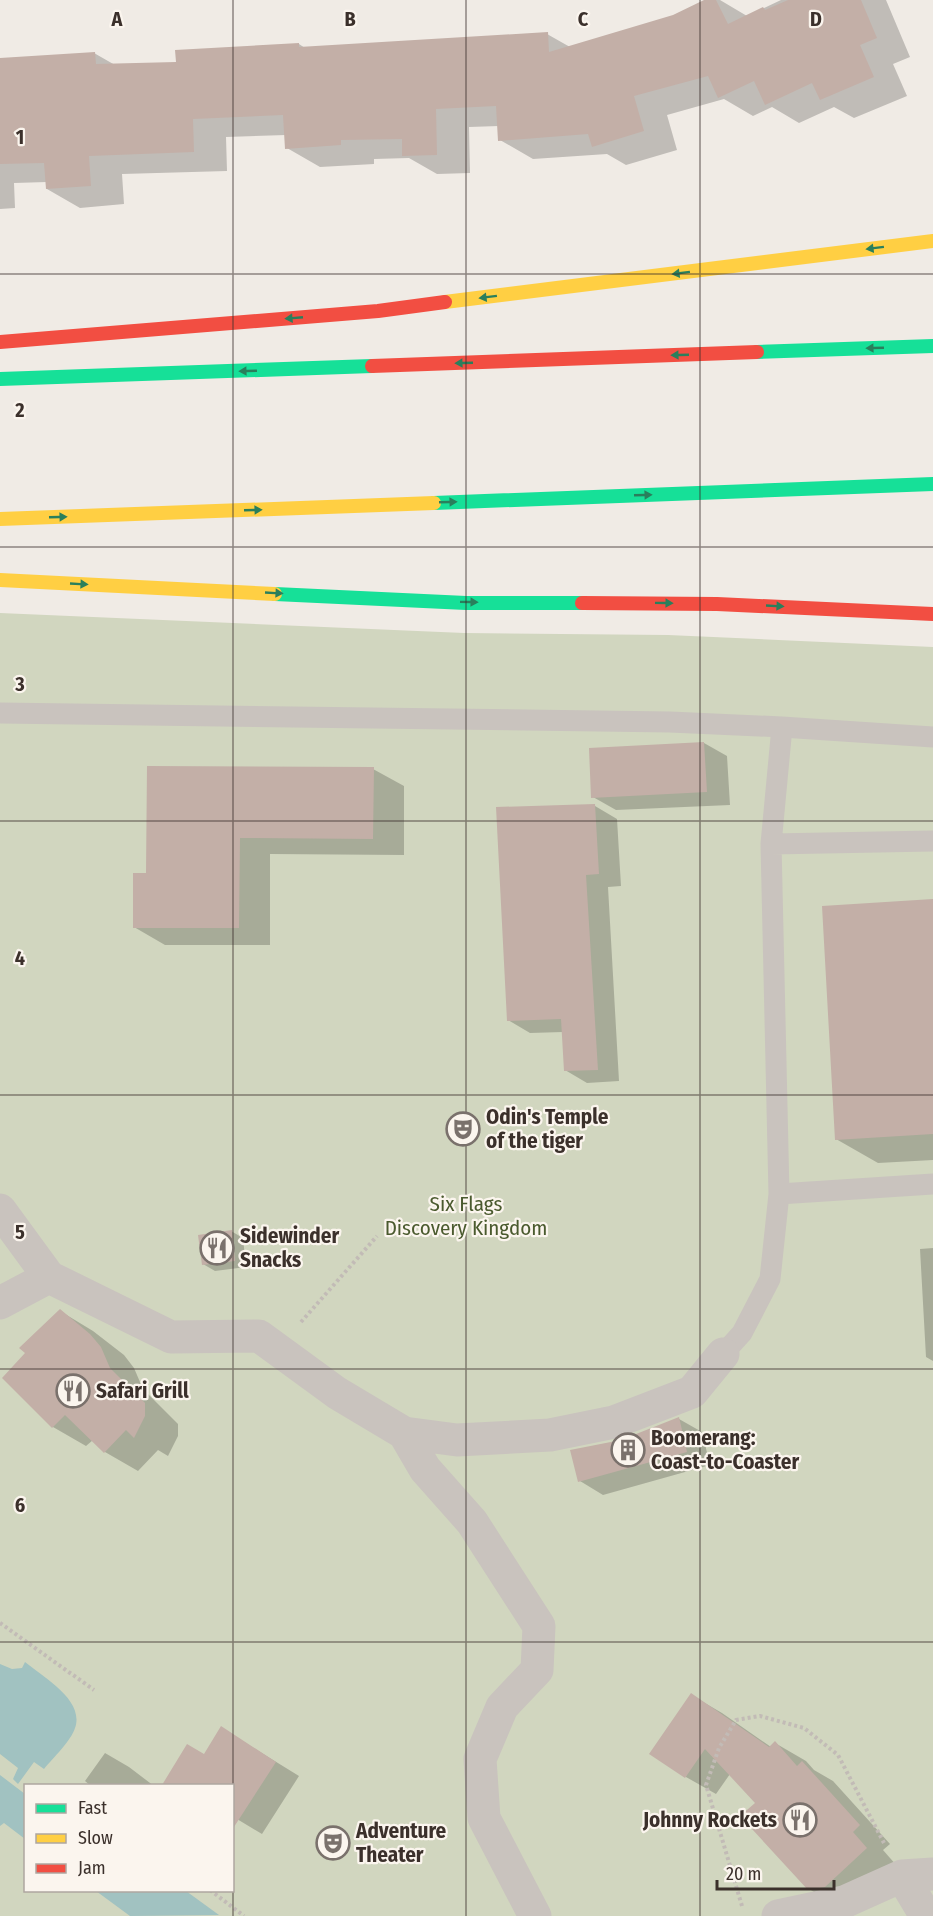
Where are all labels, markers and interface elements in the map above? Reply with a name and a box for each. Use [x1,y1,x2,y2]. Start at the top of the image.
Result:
text: A [111,7,124,31]
text: B [344,7,356,31]
text: C [578,7,589,31]
text: D [810,7,822,31]
text: 1 [16,125,24,149]
one-way arrow [865,244,884,253]
one-way arrow [672,268,691,277]
one-way arrow [478,292,497,301]
one-way arrow [285,313,304,323]
one-way arrow [865,343,884,353]
one-way arrow [670,351,689,360]
one-way arrow [454,359,473,368]
one-way arrow [238,366,257,375]
text: 2 [14,398,25,422]
one-way arrow [634,490,653,499]
one-way arrow [439,498,458,507]
one-way arrow [244,505,263,514]
one-way arrow [49,512,68,522]
one-way arrow [70,579,89,588]
one-way arrow [265,589,284,598]
one-way arrow [459,598,478,607]
one-way arrow [654,598,673,608]
one-way arrow [766,602,785,611]
text: 3 [14,672,25,696]
text: 4 [15,946,25,970]
place label: Odin's Temple of the tiger [486,1104,609,1154]
theatre icon: Odin's Temple of the tiger [445,1111,481,1147]
park label: Six Flags Discovery Kingdom [385,1191,547,1241]
text: 5 [15,1220,25,1244]
place label: Sidewinder Snacks [240,1223,339,1273]
restaurant icon: Sidewinder Snacks [199,1230,235,1266]
restaurant icon: Safari Grill [55,1373,91,1409]
place label: Safari Grill [96,1378,189,1404]
place label: Boomerang: Coast-to-Coaster [651,1425,799,1475]
building icon: Boomerang: Coast-to-Coaster [610,1432,646,1468]
text: 6 [15,1493,25,1517]
legend [24,1784,234,1892]
text: Fast [78,1797,107,1819]
restaurant icon: Johnny Rockets [782,1802,818,1838]
place label: Johnny Rockets [642,1807,777,1833]
place label: Adventure Theater [355,1818,447,1868]
theatre icon: Adventure Theater [315,1825,351,1861]
text: Slow [78,1827,113,1849]
scale bar [717,1853,834,1891]
text: Jam [78,1857,106,1879]
text: 20 m [726,1863,761,1885]

